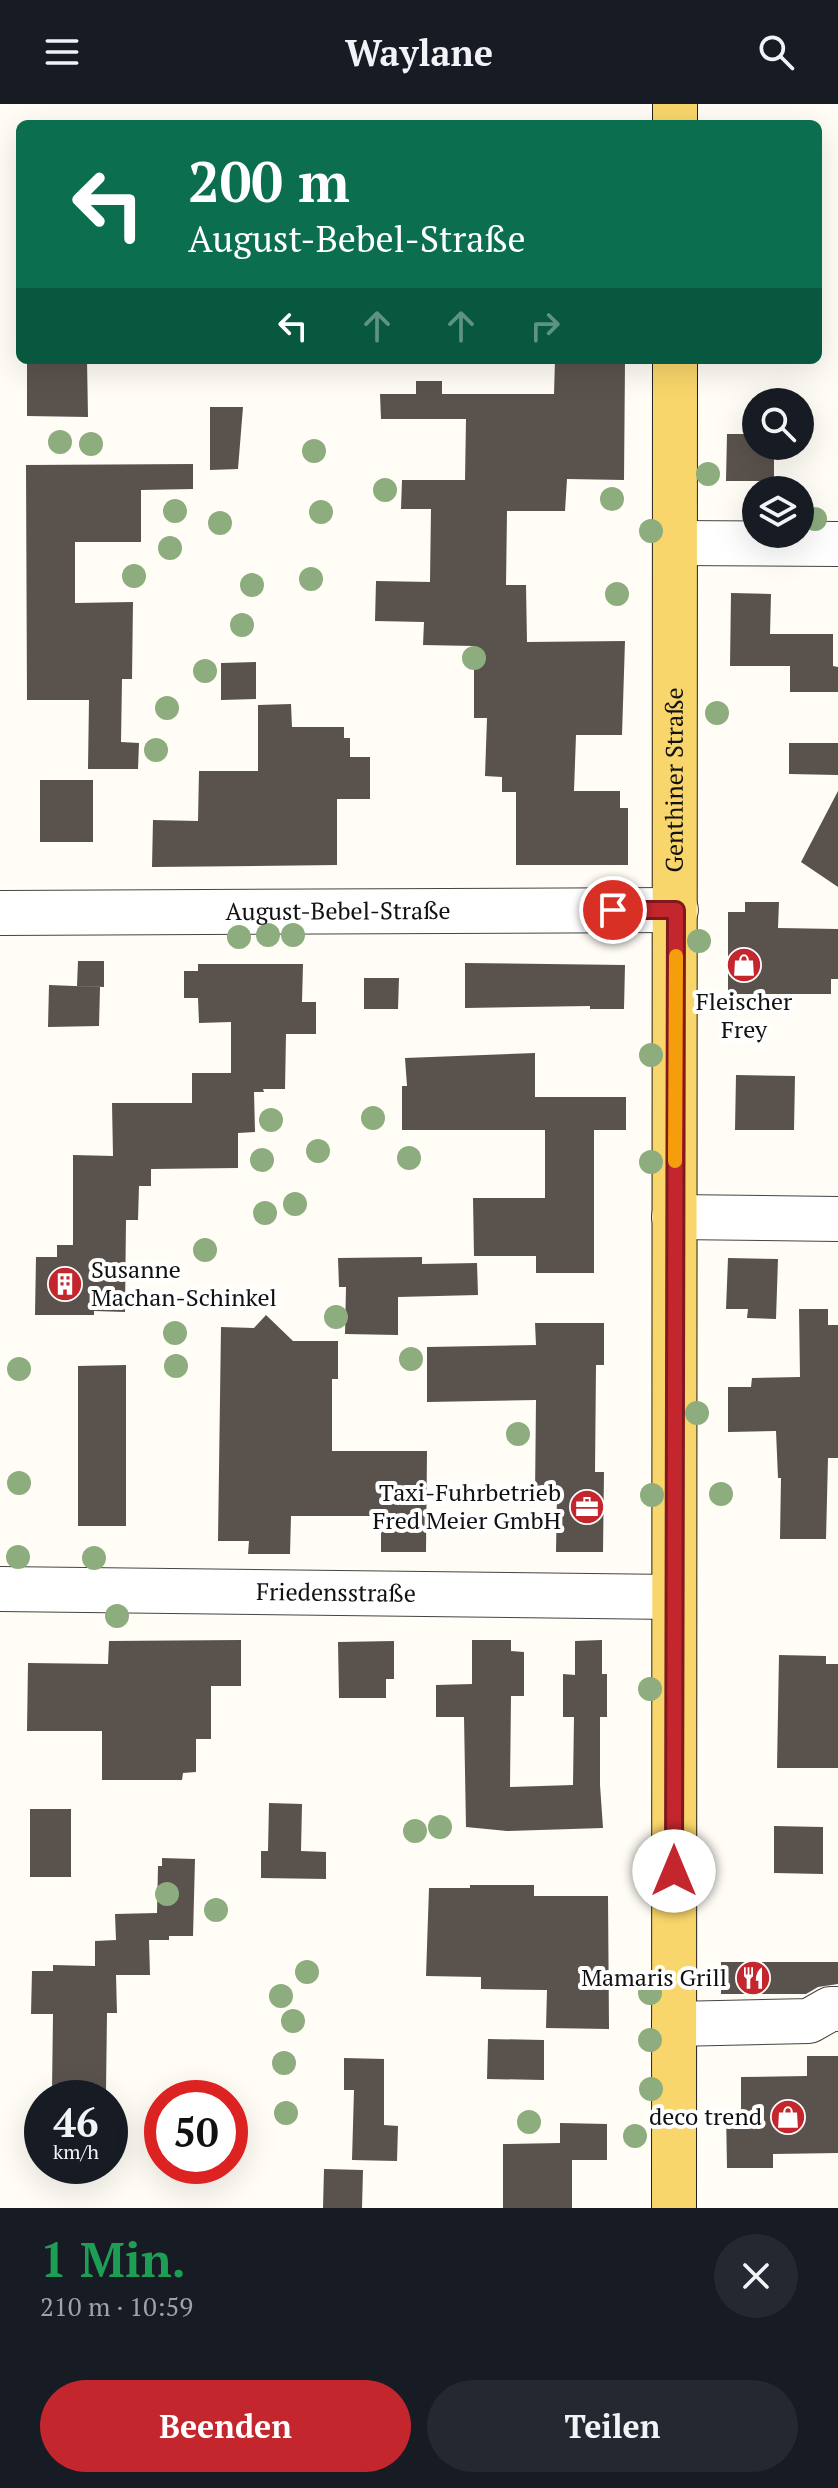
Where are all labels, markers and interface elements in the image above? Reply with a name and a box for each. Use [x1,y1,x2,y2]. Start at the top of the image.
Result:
text: Waylane [345,29,493,76]
icon: menu [40,30,84,74]
icon: search [754,30,798,74]
text: 200 m [188,144,350,218]
icon: left [56,152,160,256]
text: August-Bebel-Straße [188,215,526,262]
icon: left [271,304,315,348]
icon: ahead [355,304,399,348]
icon: ahead [439,304,483,348]
icon: right [523,304,567,348]
map controls [742,388,814,548]
button: search [742,388,814,460]
button: layers [742,476,814,548]
street label: Genthiner Straße [658,687,690,873]
pin [579,876,647,944]
icon: arrive [591,888,635,932]
street label: August-Bebel-Straße [225,894,451,927]
shop icon: Fleischer Frey [725,946,763,984]
place label: Fleischer Frey [696,985,793,1045]
place label: Susanne Machan-Schinkel [91,1253,277,1313]
building icon: Susanne Machan-Schinkel [46,1265,84,1303]
place label: Taxi-Fuhrbetrieb Fred Meier GmbH [373,1476,561,1536]
office icon: Taxi-Fuhrbetrieb Fred Meier GmbH [568,1488,606,1526]
street label: Friedensstraße [256,1575,416,1609]
position arrow [632,1829,716,1913]
restaurant icon: Mamaris Grill [734,1959,772,1997]
place label: Mamaris Grill [581,1961,727,1993]
speed limit sign: 50 [144,2080,248,2184]
text: 46 [53,2095,99,2148]
shop icon: deco trend [769,2098,807,2136]
place label: deco trend [649,2100,762,2132]
text: km/h [53,2138,99,2165]
text: 1 Min. [40,2227,186,2291]
button: close [714,2234,798,2318]
text: 210 m · 10:59 [40,2289,193,2323]
button: Beenden [40,2380,411,2472]
button: Teilen [427,2380,798,2472]

